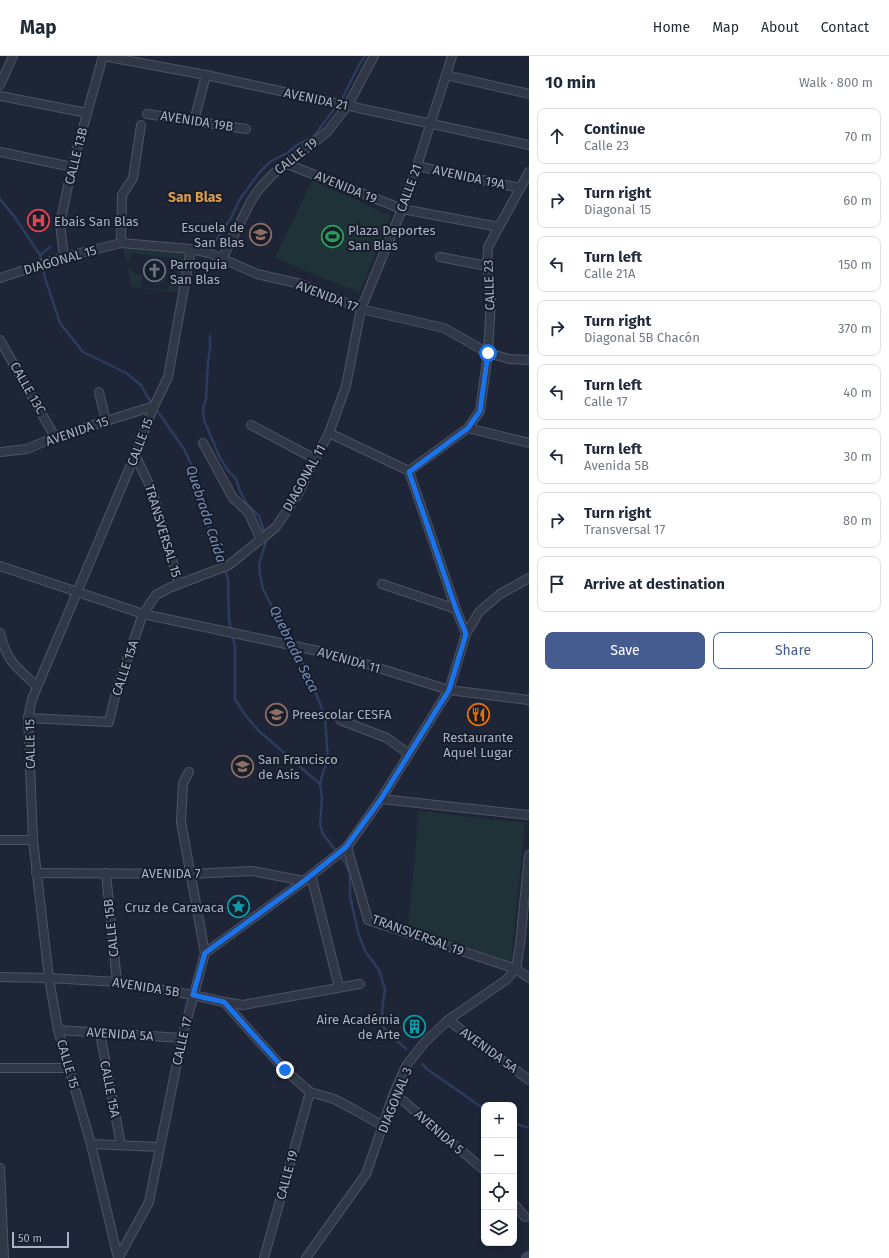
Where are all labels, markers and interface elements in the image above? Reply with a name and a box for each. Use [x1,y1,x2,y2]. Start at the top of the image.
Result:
text: Map [20,16,57,39]
text: Home [653,19,690,36]
text: Map [712,19,739,36]
text: About [761,19,799,36]
text: Contact [821,19,869,36]
text: 10 min [545,72,596,93]
text: Walk · 800 m [799,75,873,90]
street label: AVENIDA 21 [283,85,349,113]
street label: AVENIDA 19B [159,108,235,134]
text: Continue [584,120,645,138]
icon: ahead [546,125,568,147]
street label: CALLE 13B [62,126,90,186]
text: 70 m [845,129,872,144]
street label: CALLE 19 [271,134,321,177]
text: Calle 23 [584,138,629,153]
street label: CALLE 21 [393,162,425,214]
street label: AVENIDA 19A [432,162,507,192]
street label: AVENIDA 19 [313,168,379,206]
text: Turn right [584,184,651,202]
district label: San Blas [168,189,222,206]
icon: right [546,189,568,211]
text: 60 m [843,193,872,208]
text: Diagonal 15 [584,202,651,217]
hospital icon: Ebais San Blas [26,208,52,234]
place label: Ebais San Blas [54,214,139,229]
place label: Escuela de San Blas [181,220,244,250]
school or university icon: Escuela de San Blas [247,221,273,247]
place label: Plaza Deportes San Blas [348,223,436,253]
sports icon: Plaza Deportes San Blas [320,224,346,250]
street label: DIAGONAL 15 [22,242,98,278]
text: Turn left [584,248,642,266]
icon: left [546,253,568,275]
place label: Parroquia San Blas [170,257,227,287]
text: 150 m [838,257,872,272]
church icon: Parroquia San Blas [142,258,168,284]
street label: CALLE 23 [481,259,497,311]
text: Calle 21A [584,266,635,281]
street label: AVENIDA 17 [294,277,360,315]
text: Turn right [584,312,651,330]
icon: right [546,317,568,339]
text: 370 m [838,321,872,336]
text: Diagonal 5B Chacón [584,330,700,345]
route start [479,344,497,362]
street label: CALLE 13C [7,359,49,417]
text: Turn left [584,376,642,394]
icon: left [546,381,568,403]
text: 40 m [843,385,872,400]
text: Calle 17 [584,394,628,409]
street label: AVENIDA 15 [44,413,110,449]
street label: CALLE 15 [124,416,156,468]
text: Turn left [584,440,642,458]
street label: DIAGONAL 11 [279,442,329,514]
icon: left [546,445,568,467]
text: 30 m [844,449,872,464]
text: Avenida 5B [584,458,649,473]
water label: Quebrada Caída [182,463,230,565]
street label: TRANSVERSAL 15 [142,483,184,579]
text: Turn right [584,504,651,522]
icon: right [546,509,568,531]
text: 80 m [843,513,872,528]
text: Transversal 17 [584,522,665,537]
icon: arrive [546,573,568,595]
text: Arrive at destination [584,575,725,593]
water label: Quebrada Seca [266,603,322,695]
button: Save [545,632,705,669]
button: Share [713,632,873,669]
street label: CALLE 15A [109,638,141,698]
street label: AVENIDA 11 [316,644,382,676]
school or university icon: Preescolar CESFA [263,701,289,727]
restaurant icon: Restaurante Aquel Lugar [465,702,491,728]
place label: Preescolar CESFA [292,707,392,722]
street label: CALLE 15 [22,719,38,769]
place label: Restaurante Aquel Lugar [443,730,513,760]
place label: San Francisco de Asís [258,752,338,782]
school or university icon: San Francisco de Asís [230,753,256,779]
street label: AVENIDA 7 [141,866,201,881]
place icon: Cruz de Caravaca [226,894,252,920]
street label: CALLE 15B [100,898,121,958]
place label: Cruz de Caravaca [125,900,224,915]
street label: TRANSVERSAL 19 [370,911,466,959]
street label: AVENIDA 5B [111,974,181,1000]
place label: Aire Académia de Arte [316,1012,400,1042]
building icon: Aire Académia de Arte [402,1013,428,1039]
street label: CALLE 17 [169,1015,195,1067]
street label: AVENIDA 5A [86,1024,155,1044]
street label: AVENIDA 5A [457,1024,521,1076]
street label: CALLE 15 [54,1038,82,1090]
street label: CALLE 15A [97,1059,123,1119]
route end [276,1061,294,1079]
street label: DIAGONAL 3 [375,1065,415,1135]
map controls [481,1102,517,1246]
button: + [481,1102,517,1138]
street label: AVENIDA 5 [412,1107,466,1157]
button: − [481,1138,517,1174]
street label: CALLE 19 [273,1148,301,1201]
button: locate [481,1174,517,1210]
button: layers [481,1210,517,1246]
scale bar [12,1230,69,1249]
text: 50 m [18,1232,42,1245]

